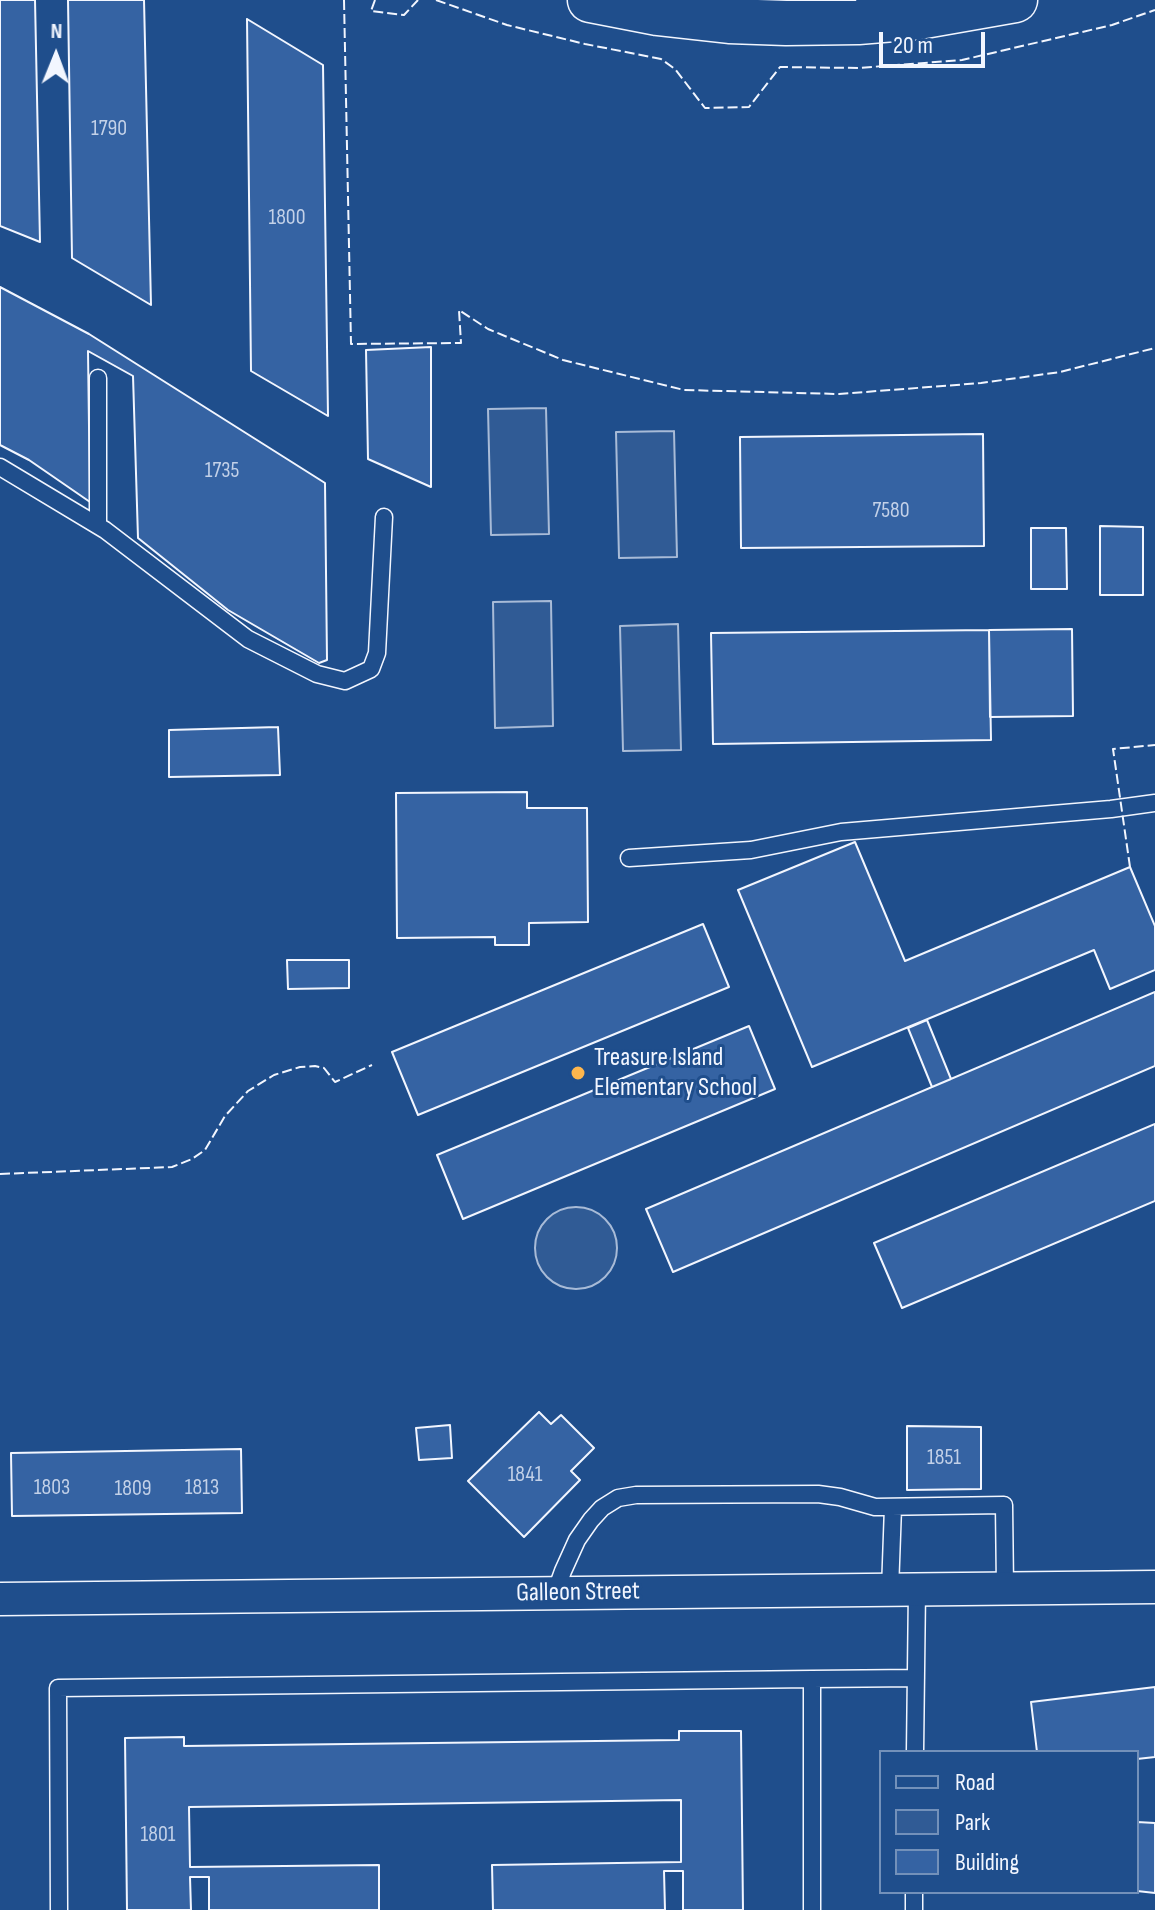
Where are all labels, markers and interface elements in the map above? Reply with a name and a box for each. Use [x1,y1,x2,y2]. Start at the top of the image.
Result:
north arrow [16,16,96,96]
scale bar [883,16,989,66]
text: N [50,18,63,45]
text: 20 m [893,31,933,60]
house number: 1790 [91,116,127,142]
house number: 1800 [269,205,305,231]
house number: 1735 [205,458,239,484]
house number: 7580 [872,498,910,524]
place label: Treasure Island Elementary School [594,1042,757,1104]
marker: Treasure Island Elementary School [569,1064,587,1082]
house number: 1851 [927,1445,961,1471]
house number: 1841 [508,1462,542,1488]
house number: 1803 [34,1475,70,1501]
house number: 1813 [185,1475,219,1501]
house number: 1809 [115,1476,151,1502]
street label: Galleon Street [516,1576,640,1610]
legend [879,1750,1139,1894]
text: Road [955,1768,995,1797]
text: Park [955,1808,990,1837]
house number: 1801 [141,1822,175,1848]
text: Building [955,1848,1019,1877]

